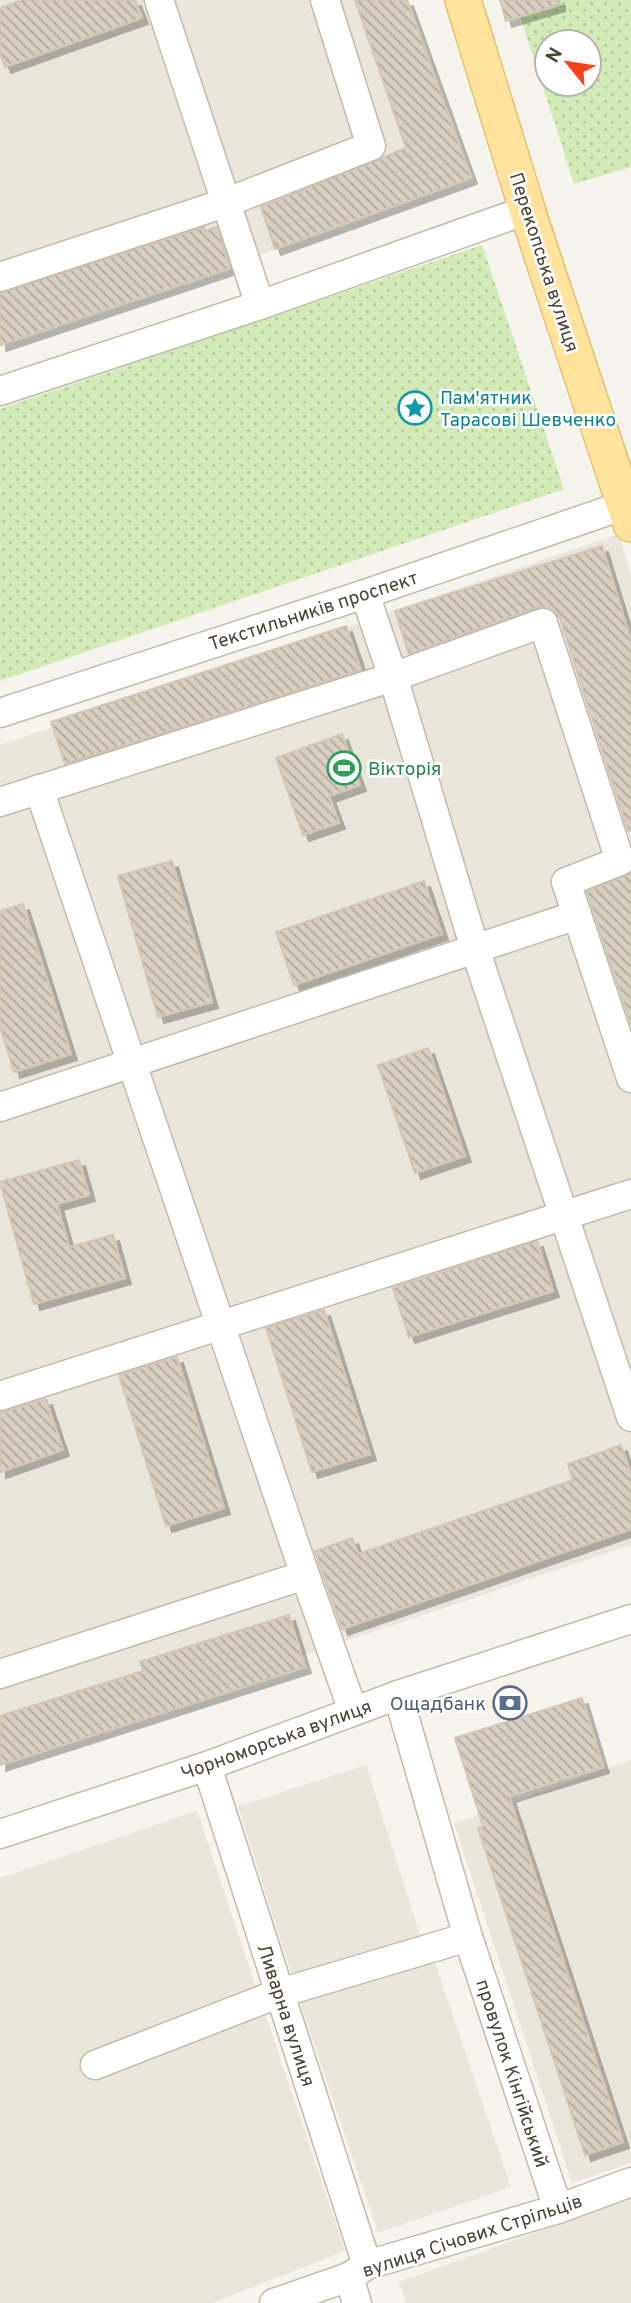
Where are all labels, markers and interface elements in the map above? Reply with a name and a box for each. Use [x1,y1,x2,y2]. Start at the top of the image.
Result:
north arrow [533,28,603,98]
text: N [541,44,569,67]
street label: Перекопська вулиця [503,170,583,355]
place label: Пам'ятник Тарасові Шевченко [440,387,616,433]
place icon: Пам'ятник Тарасові Шевченко [396,389,434,427]
street label: Текстильників проспект [206,567,422,657]
sports icon: Вікторія [325,749,363,787]
place label: Вікторія [368,758,441,782]
bank icon: Ощадбанк [491,1684,529,1722]
place label: Ощадбанк [390,1693,486,1717]
street label: Чорноморська вулиця [178,1695,375,1787]
street label: Ливарна вулиця [251,1941,320,2090]
street label: провулок Кінгійський [469,1977,553,2171]
street label: вулиця Січових Стрільців [359,2190,586,2284]

